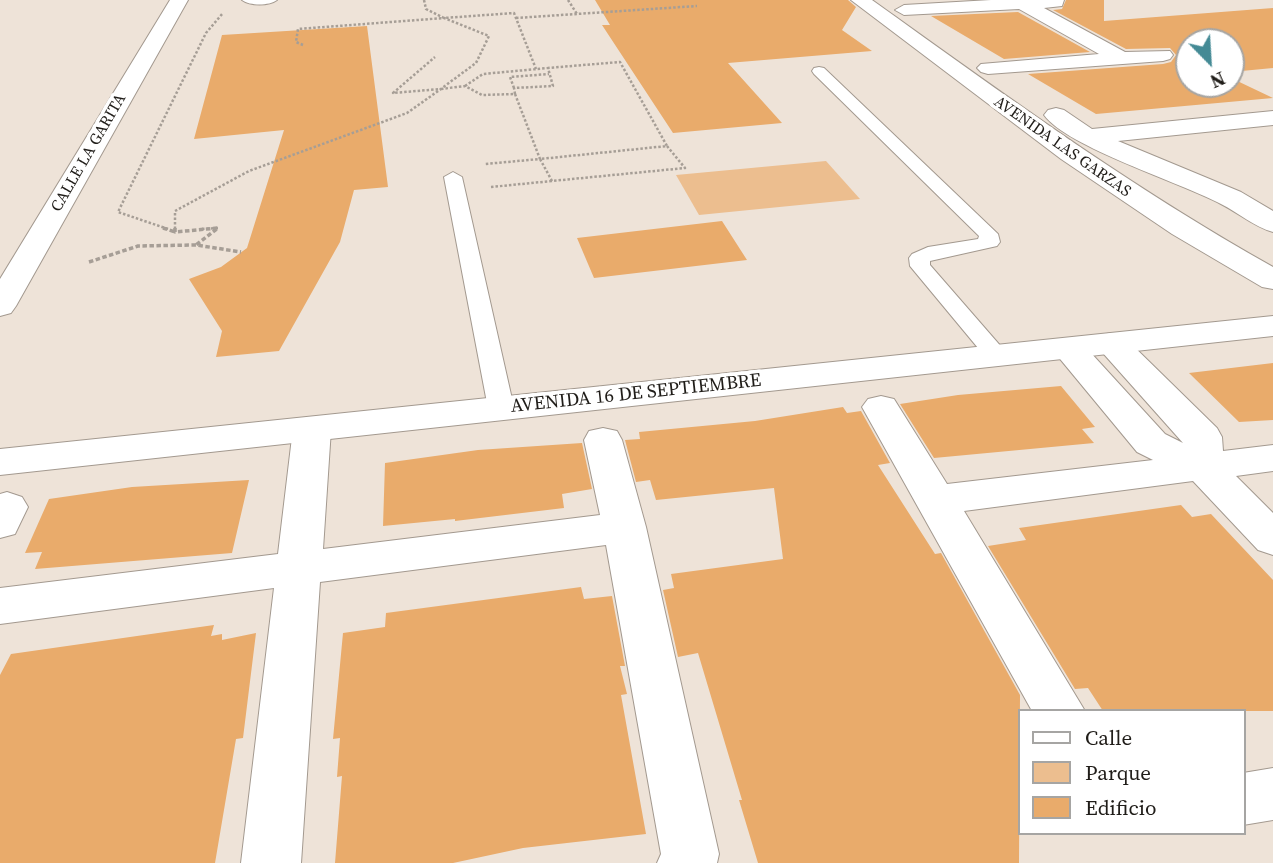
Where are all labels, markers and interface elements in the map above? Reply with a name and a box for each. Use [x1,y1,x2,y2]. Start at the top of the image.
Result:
north arrow [1175,28,1245,98]
text: N [1206,66,1229,95]
street label: CALLE LA GARITA [47,91,131,215]
street label: AVENIDA LAS GARZAS [990,92,1134,202]
street label: AVENIDA 16 DE SEPTIEMBRE [510,369,762,419]
legend [1018,709,1245,835]
text: Calle [1085,723,1132,752]
text: Parque [1085,758,1151,787]
text: Edificio [1085,793,1157,822]

